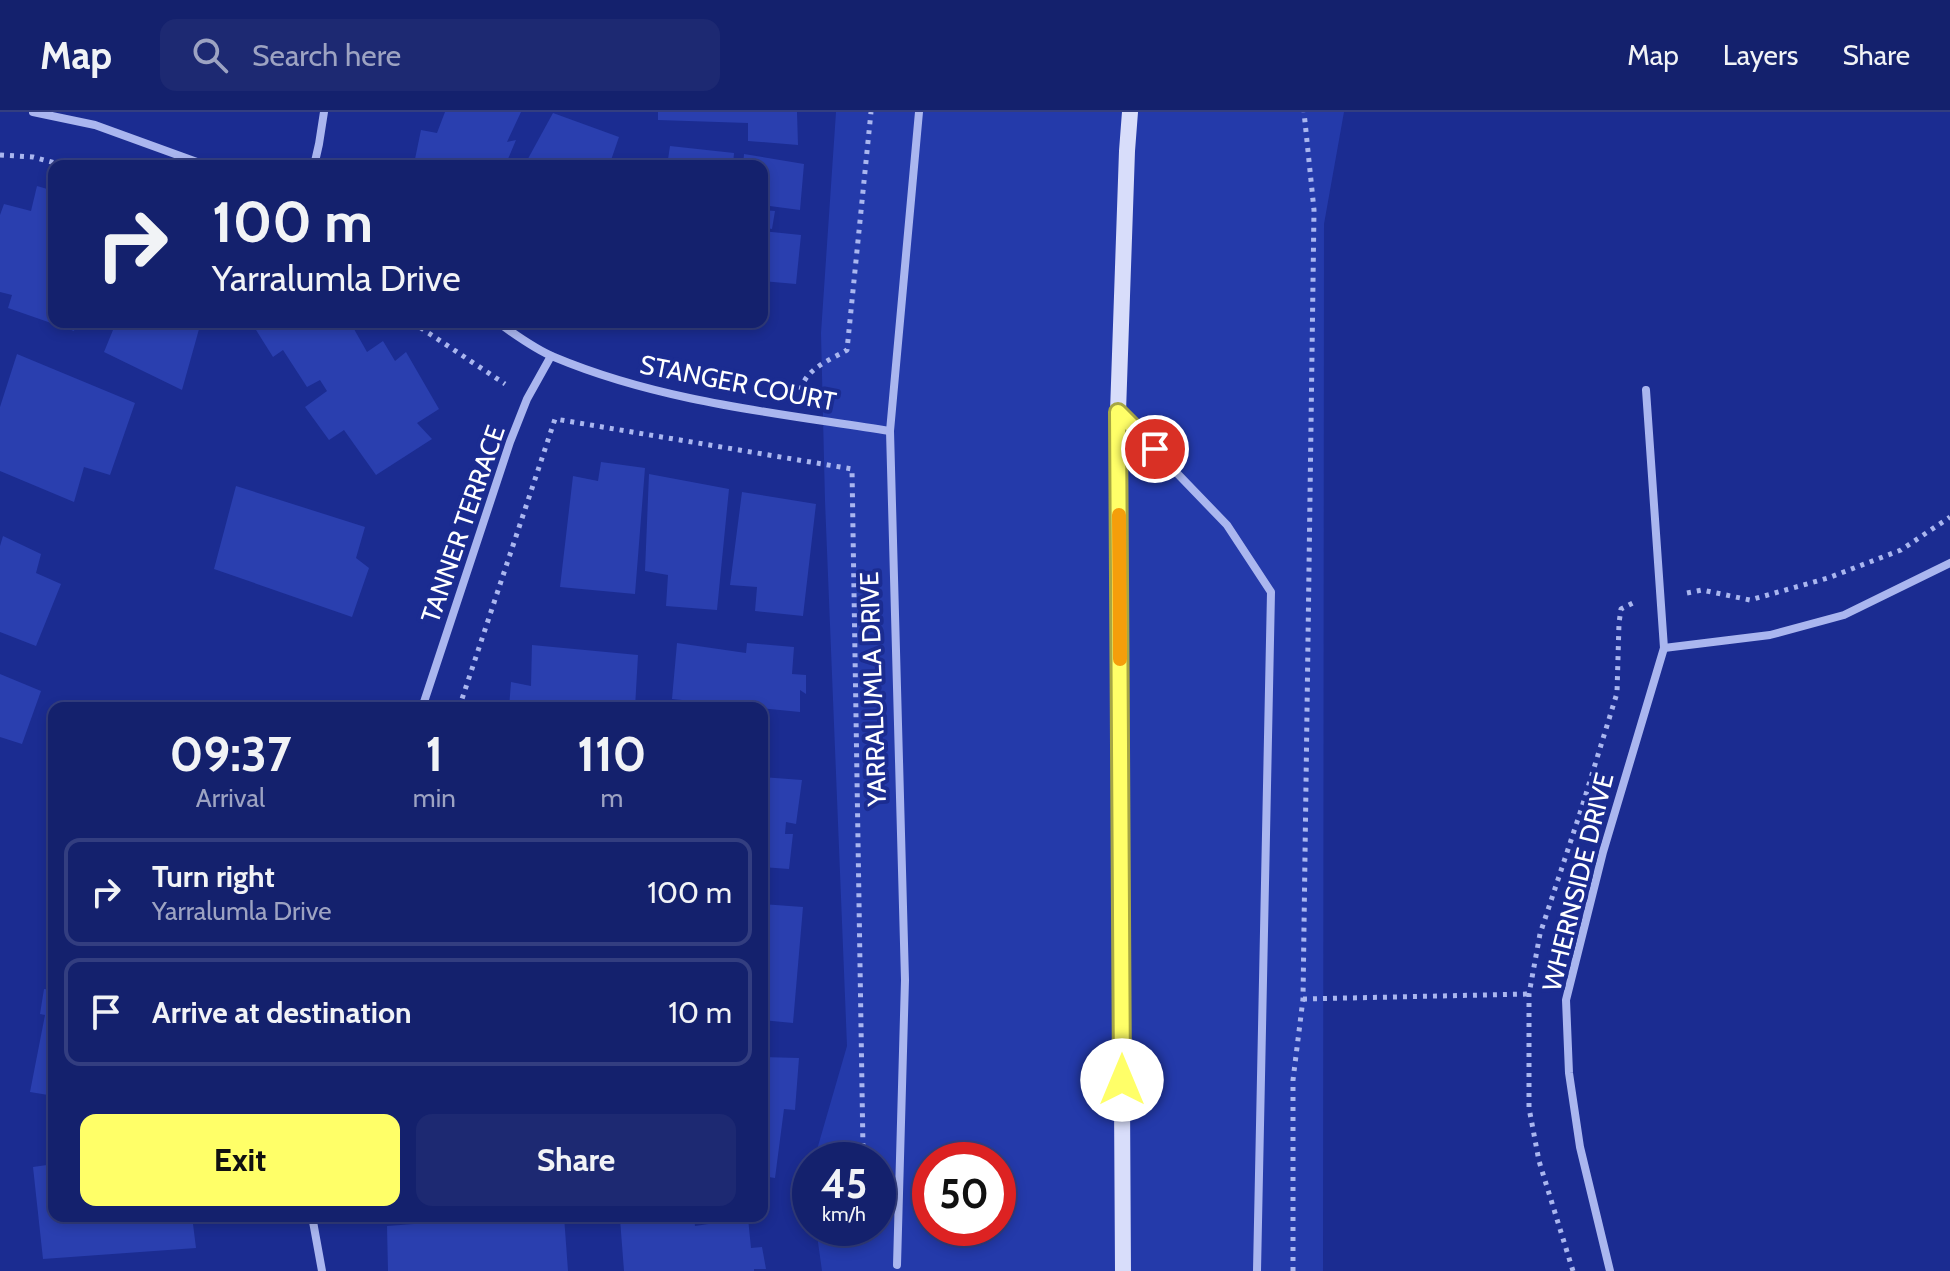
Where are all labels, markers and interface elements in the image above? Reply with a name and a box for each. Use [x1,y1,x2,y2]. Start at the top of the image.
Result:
search box [160,19,720,91]
text: Map [40,32,112,79]
icon: search [188,33,232,77]
text: Search here [252,37,401,74]
text: Map [1627,38,1679,72]
text: Layers [1723,38,1798,72]
text: Share [1842,38,1910,72]
text: 100 m [212,188,373,256]
icon: right [80,192,184,296]
text: Yarralumla Drive [212,256,461,300]
street label: STANGER COURT [637,348,839,418]
pin [1121,415,1189,483]
street label: TANNER TERRACE [414,421,512,627]
icon: arrive [1133,427,1177,471]
street label: YARRALUMLA DRIVE [853,571,893,808]
text: 09:37 [169,725,291,783]
text: 1 [425,725,443,783]
text: 110 [577,725,647,783]
street label: WHERNSIDE DRIVE [1535,770,1621,994]
text: Arrival [196,782,265,814]
text: min [413,782,456,814]
text: m [600,782,623,814]
text: Turn right [152,858,275,895]
icon: right [84,870,128,914]
text: 100 m [647,874,732,911]
text: Yarralumla Drive [152,895,332,927]
icon: arrive [84,990,128,1034]
text: Arrive at destination [152,994,412,1031]
text: 10 m [668,994,732,1031]
position arrow [1080,1038,1164,1122]
button: Exit [80,1114,400,1206]
button: Share [416,1114,736,1206]
speed limit sign: 50 [912,1142,1016,1246]
text: 45 [821,1159,867,1208]
text: km/h [822,1202,866,1226]

